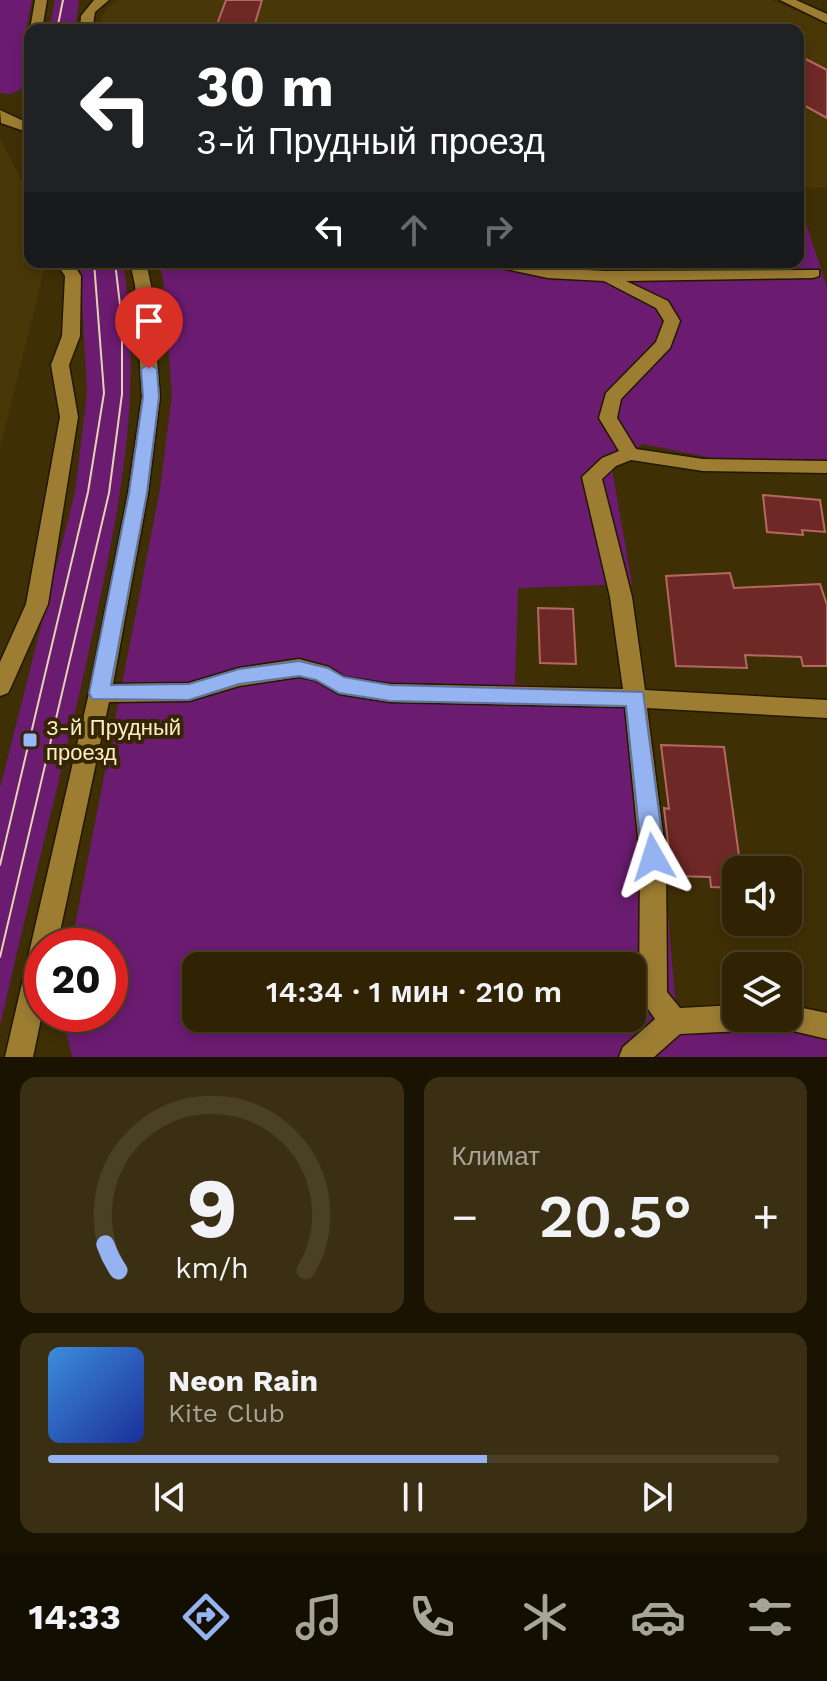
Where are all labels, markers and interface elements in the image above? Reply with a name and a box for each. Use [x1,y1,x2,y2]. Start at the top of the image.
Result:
text: 30 m [196,54,334,120]
icon: left [64,56,168,160]
text: 3-й Прудный проезд [196,121,545,163]
icon: left [308,208,352,252]
icon: ahead [392,208,436,252]
icon: right [476,208,520,252]
pin [115,287,183,369]
icon: arrive [127,299,171,343]
place label: 3-й Прудный проезд [46,715,181,765]
marker: 3-й Прудный проезд [21,731,39,749]
position arrow [611,815,695,899]
map controls [722,856,802,1032]
button: sound [722,856,802,936]
speed limit sign: 20 [24,928,128,1032]
button: layers [722,952,802,1032]
text: 14:34 · 1 мин · 210 m [266,974,562,1009]
text: Климат [452,1141,540,1171]
text: 9 [186,1160,237,1257]
text: 20.5° [539,1181,692,1252]
text: − [452,1191,478,1243]
text: + [752,1191,779,1243]
text: km/h [175,1251,249,1285]
text: Neon Rain [168,1363,318,1398]
text: Kite Club [168,1398,285,1428]
icon: previous [148,1475,192,1519]
icon: pause [391,1475,435,1519]
icon: next [635,1475,679,1519]
icon: directions [178,1589,234,1645]
icon: music [291,1589,347,1645]
icon: phone [404,1589,460,1645]
icon: climate [517,1589,573,1645]
icon: car [630,1589,686,1645]
icon: filters [742,1589,798,1645]
text: 14:33 [28,1596,121,1638]

